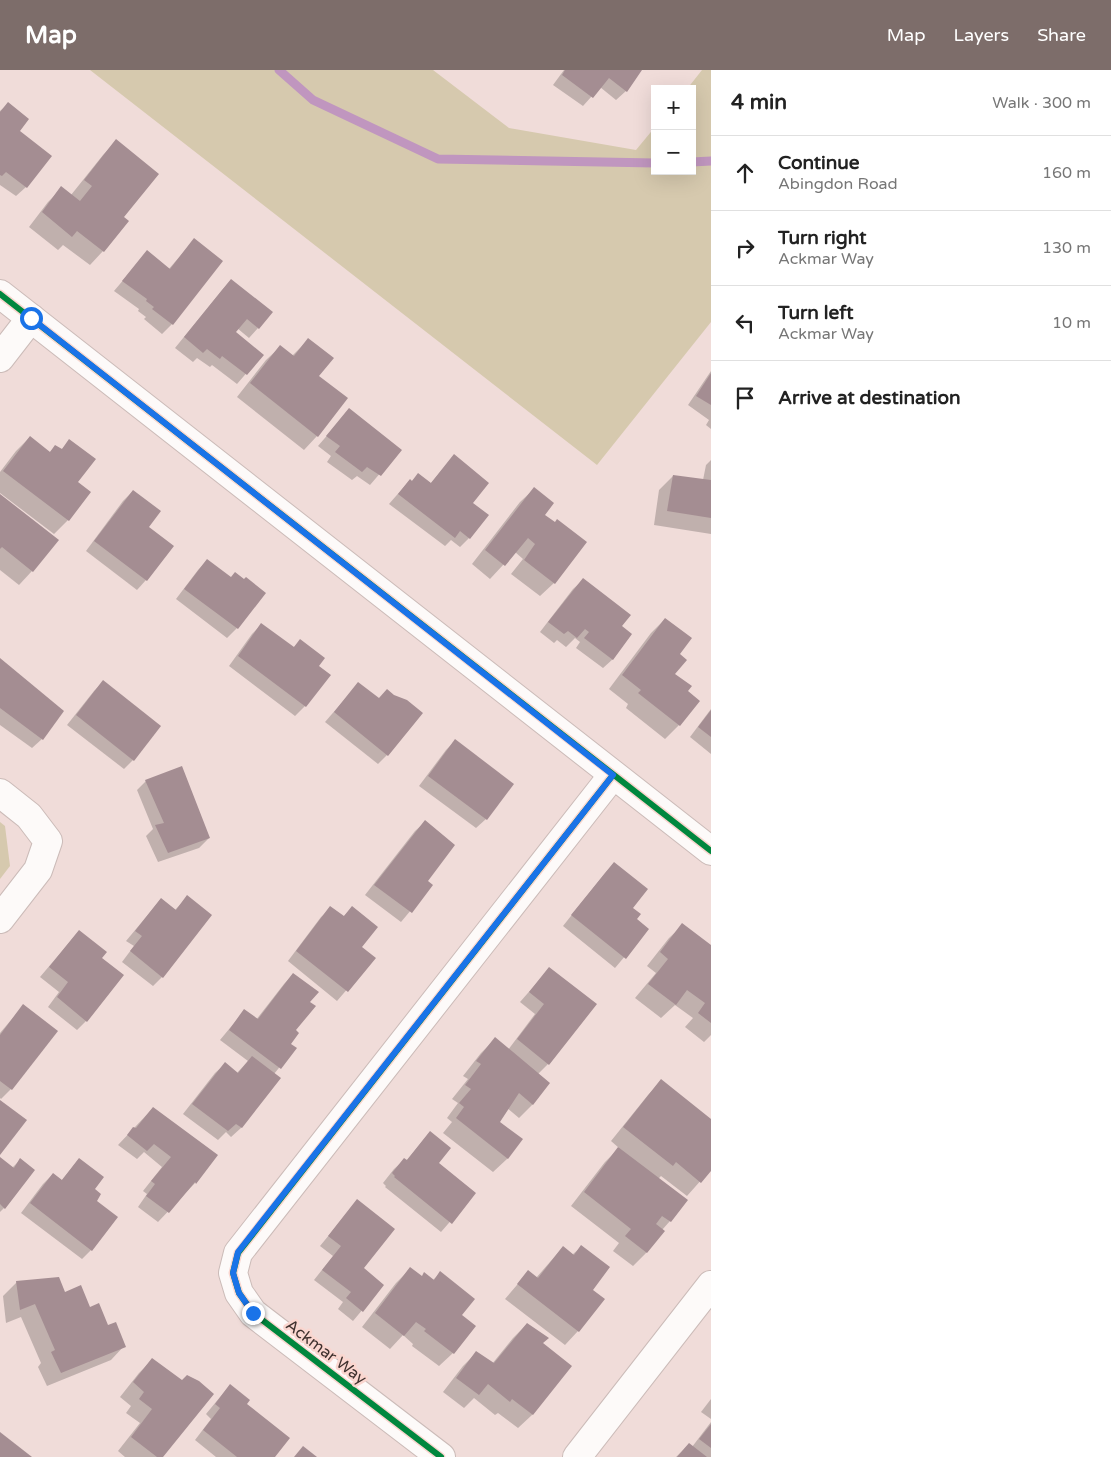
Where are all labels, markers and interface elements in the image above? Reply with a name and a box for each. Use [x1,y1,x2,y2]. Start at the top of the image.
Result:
text: Map [25,21,77,50]
text: Map [887,24,926,46]
text: Layers [954,24,1009,46]
text: Share [1037,24,1086,46]
map controls [651,85,696,175]
button: + [651,85,696,130]
text: 4 min [731,90,787,115]
text: Walk · 300 m [992,93,1091,113]
button: − [651,130,696,175]
text: Continue [778,152,860,174]
icon: ahead [731,159,759,187]
text: 160 m [1042,163,1091,183]
text: Abingdon Road [778,174,898,194]
text: Turn right [778,227,866,249]
icon: right [731,234,759,262]
text: 130 m [1042,238,1091,258]
text: Ackmar Way [778,249,874,269]
text: Turn left [778,302,854,324]
route start [20,307,43,330]
icon: left [731,309,759,337]
text: 10 m [1052,313,1091,333]
text: Ackmar Way [778,324,874,344]
icon: arrive [731,384,759,412]
text: Arrive at destination [778,387,961,409]
route end [242,1302,265,1325]
street label: Ackmar Way [282,1315,371,1389]

